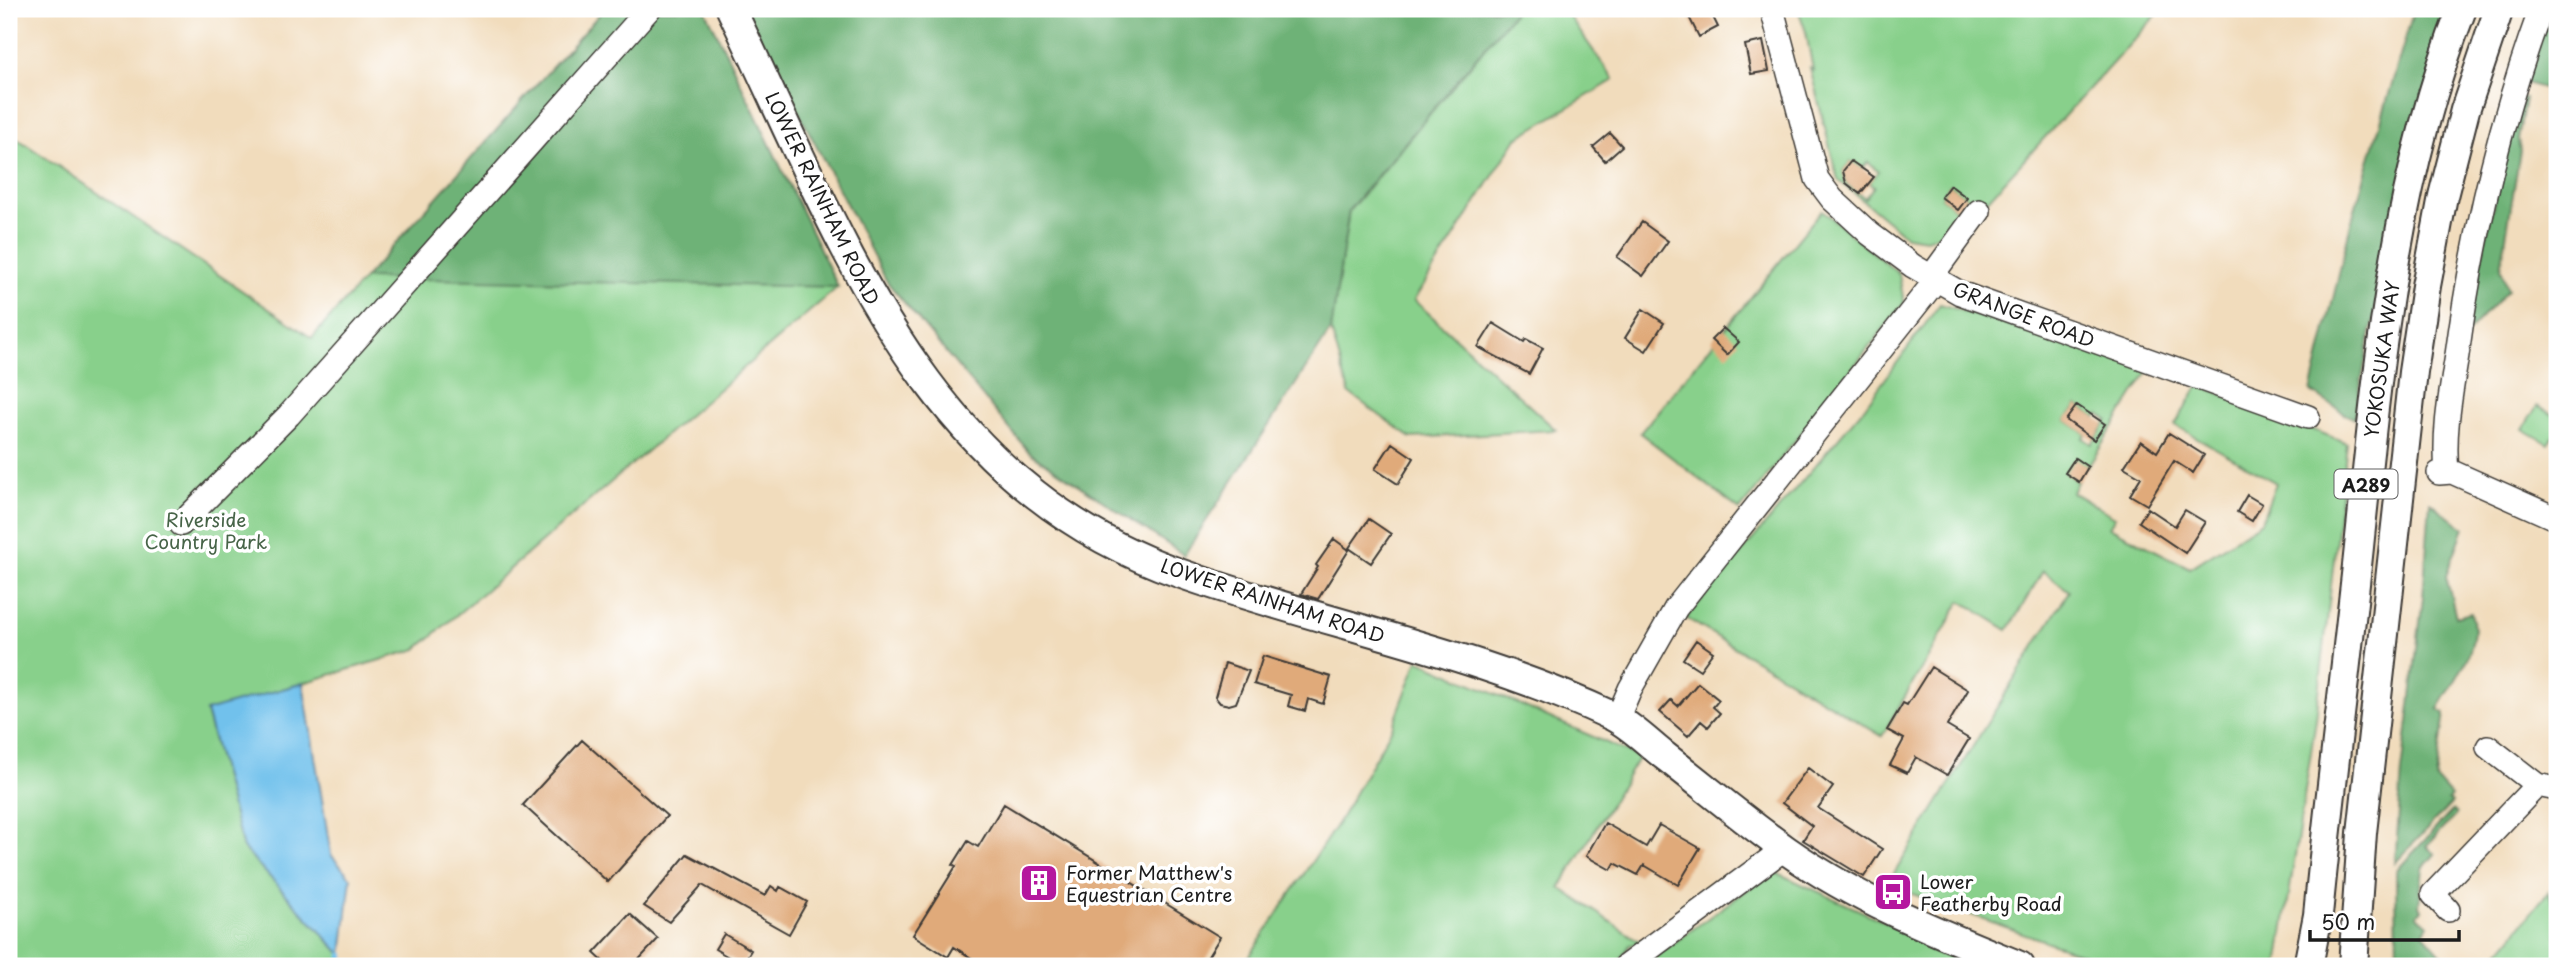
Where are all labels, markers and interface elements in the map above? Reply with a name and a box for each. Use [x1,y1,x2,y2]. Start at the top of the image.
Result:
street label: LOWER RAINHAM ROAD [759,87,887,309]
street label: GRANGE ROAD [1949,274,2099,354]
street label: YOKOSUKA WAY [2356,279,2406,439]
road number: A289 [2334,470,2398,498]
park label: Riverside Country Park [145,505,268,555]
street label: LOWER RAINHAM ROAD [1157,551,1389,649]
place label: Former Matthew's Equestrian Centre [1066,858,1232,908]
building icon: Former Matthew's Equestrian Centre [1018,862,1060,904]
place label: Lower Featherby Road [1920,867,2062,917]
bus stop icon: Lower Featherby Road [1872,871,1914,913]
scale bar [2310,898,2459,942]
text: 50 m [2321,905,2375,937]

